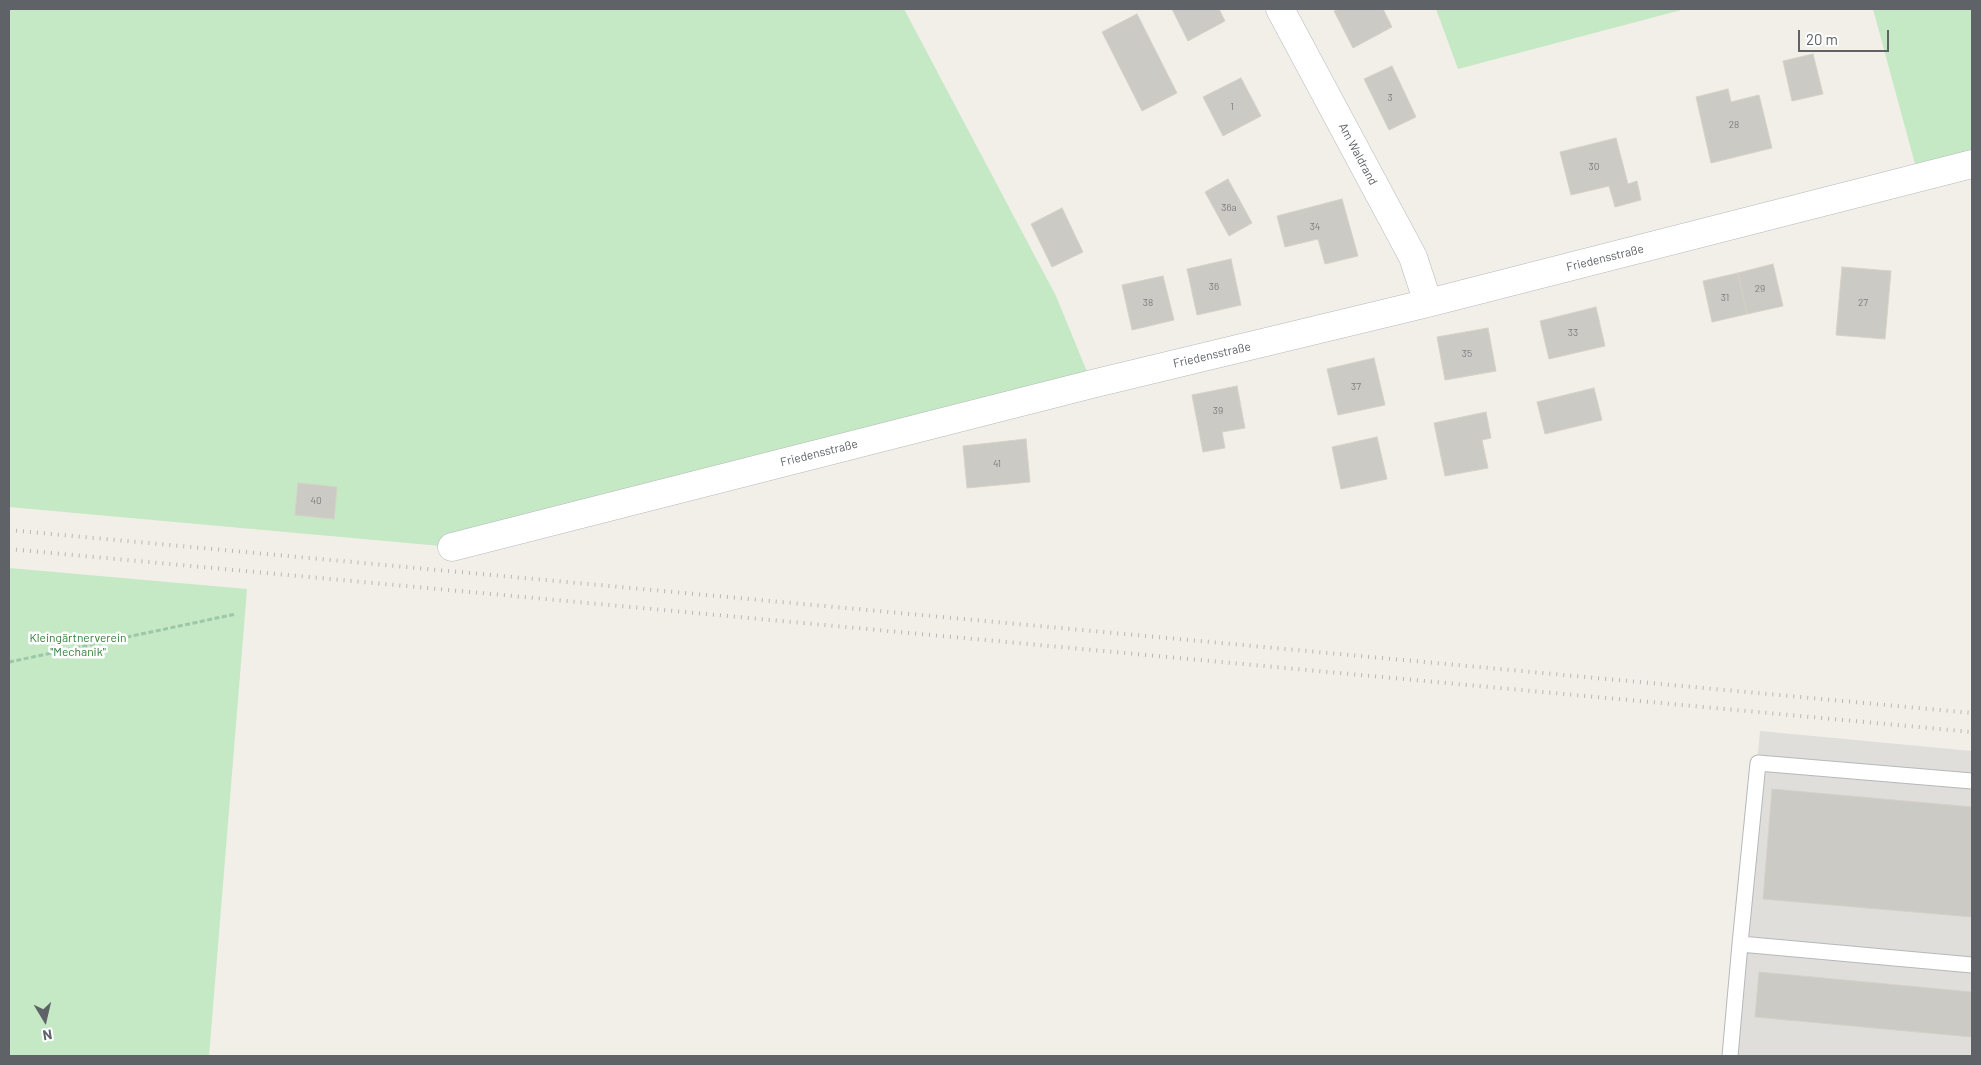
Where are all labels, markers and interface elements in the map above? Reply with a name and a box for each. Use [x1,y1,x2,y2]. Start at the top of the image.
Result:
scale bar [1801,20,1892,52]
text: 20 m [1806,30,1838,48]
house number: 3 [1387,92,1393,104]
house number: 1 [1230,101,1234,113]
house number: 28 [1729,119,1739,131]
street label: Am Waldrand [1336,120,1380,188]
house number: 30 [1589,161,1599,173]
house number: 36a [1221,202,1237,214]
house number: 34 [1310,221,1320,233]
street label: Friedensstraße [1565,241,1645,275]
house number: 36 [1209,281,1219,293]
house number: 29 [1755,283,1765,295]
house number: 31 [1721,292,1729,304]
house number: 38 [1143,297,1153,309]
house number: 27 [1858,297,1868,309]
house number: 33 [1568,327,1578,339]
street label: Friedensstraße [1172,339,1252,371]
house number: 35 [1462,348,1472,360]
house number: 37 [1351,381,1361,393]
house number: 39 [1213,405,1223,417]
street label: Friedensstraße [779,436,859,470]
house number: 41 [993,458,1001,470]
house number: 40 [310,495,322,507]
park label: Kleingärtnerverein "Mechanik" [29,631,127,659]
north arrow [20,995,70,1045]
text: N [41,1026,53,1044]

